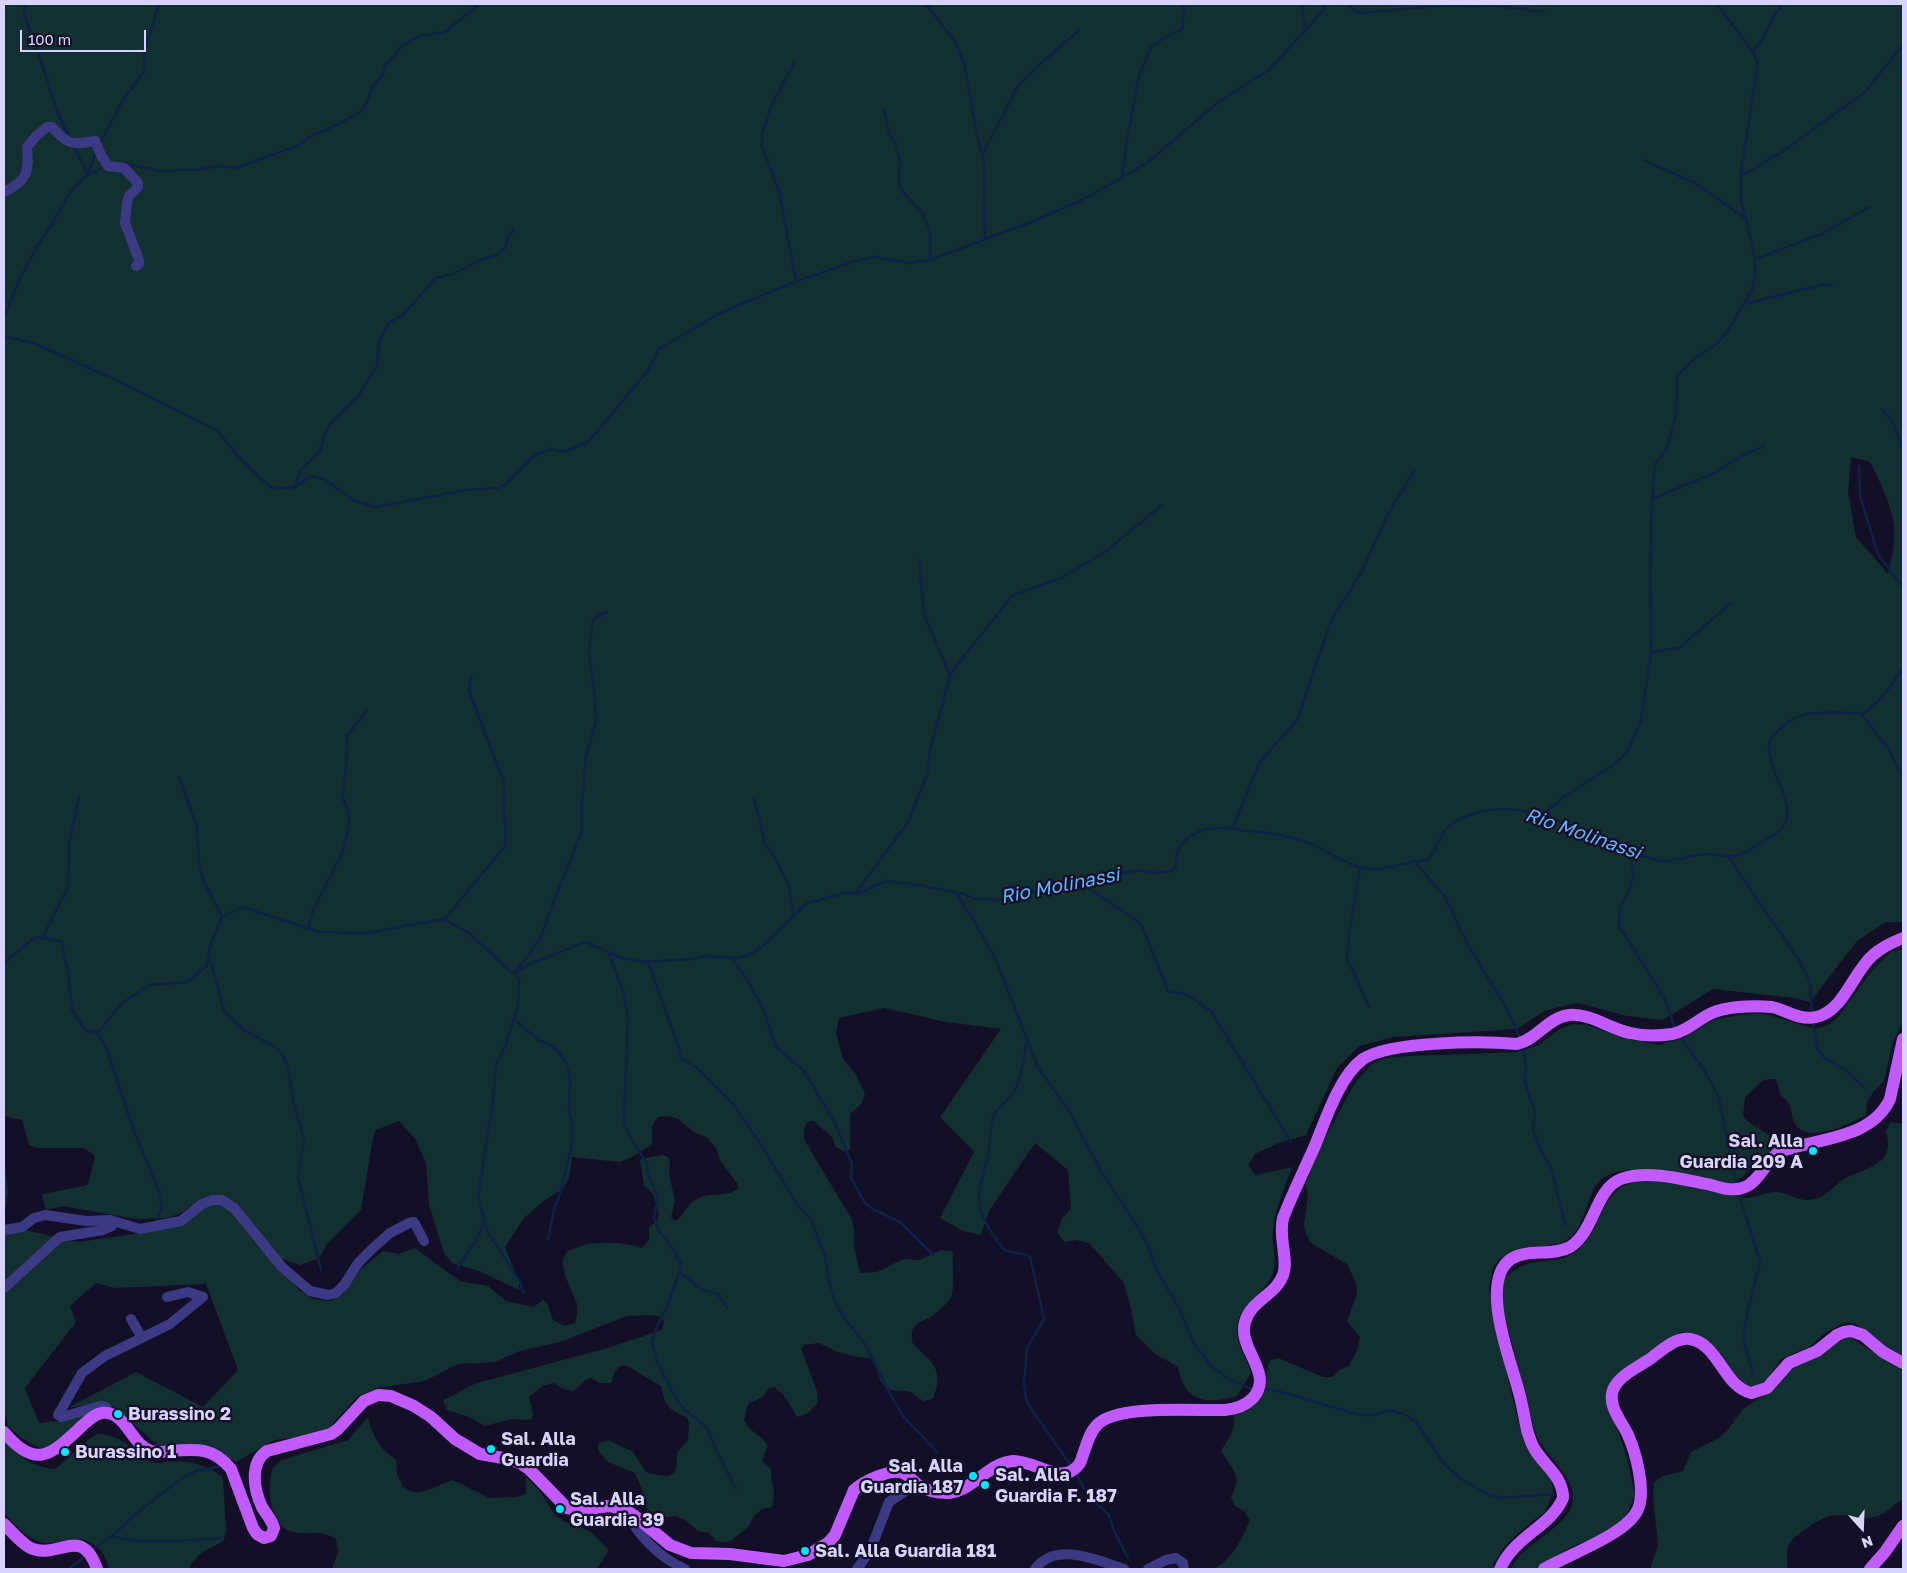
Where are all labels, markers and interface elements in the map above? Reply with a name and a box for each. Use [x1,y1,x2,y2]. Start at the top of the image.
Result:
scale bar [22,20,149,52]
text: 100 m [28,30,71,48]
water label: Rio Molinassi [1522,804,1644,864]
water label: Rio Molinassi [999,863,1121,909]
place label: Sal. Alla Guardia 209 A [1680,1130,1803,1172]
marker: Sal. Alla Guardia 209 A [1807,1145,1819,1157]
place label: Burassino 2 [128,1403,231,1425]
marker: Burassino 2 [112,1408,124,1420]
place label: Sal. Alla Guardia [501,1428,576,1470]
place label: Burassino 1 [75,1441,176,1463]
marker: Sal. Alla Guardia [485,1443,497,1455]
marker: Burassino 1 [59,1446,71,1458]
place label: Sal. Alla Guardia 187 [860,1455,963,1498]
place label: Sal. Alla Guardia F. 187 [995,1464,1117,1506]
marker: Sal. Alla Guardia 187 [967,1470,979,1482]
marker: Sal. Alla Guardia F. 187 [979,1479,991,1491]
place label: Sal. Alla Guardia 39 [570,1488,664,1530]
marker: Sal. Alla Guardia 39 [554,1503,566,1515]
north arrow [1837,1503,1887,1553]
text: N [1859,1533,1875,1552]
place label: Sal. Alla Guardia 181 [815,1540,996,1562]
marker: Sal. Alla Guardia 181 [799,1545,811,1557]

